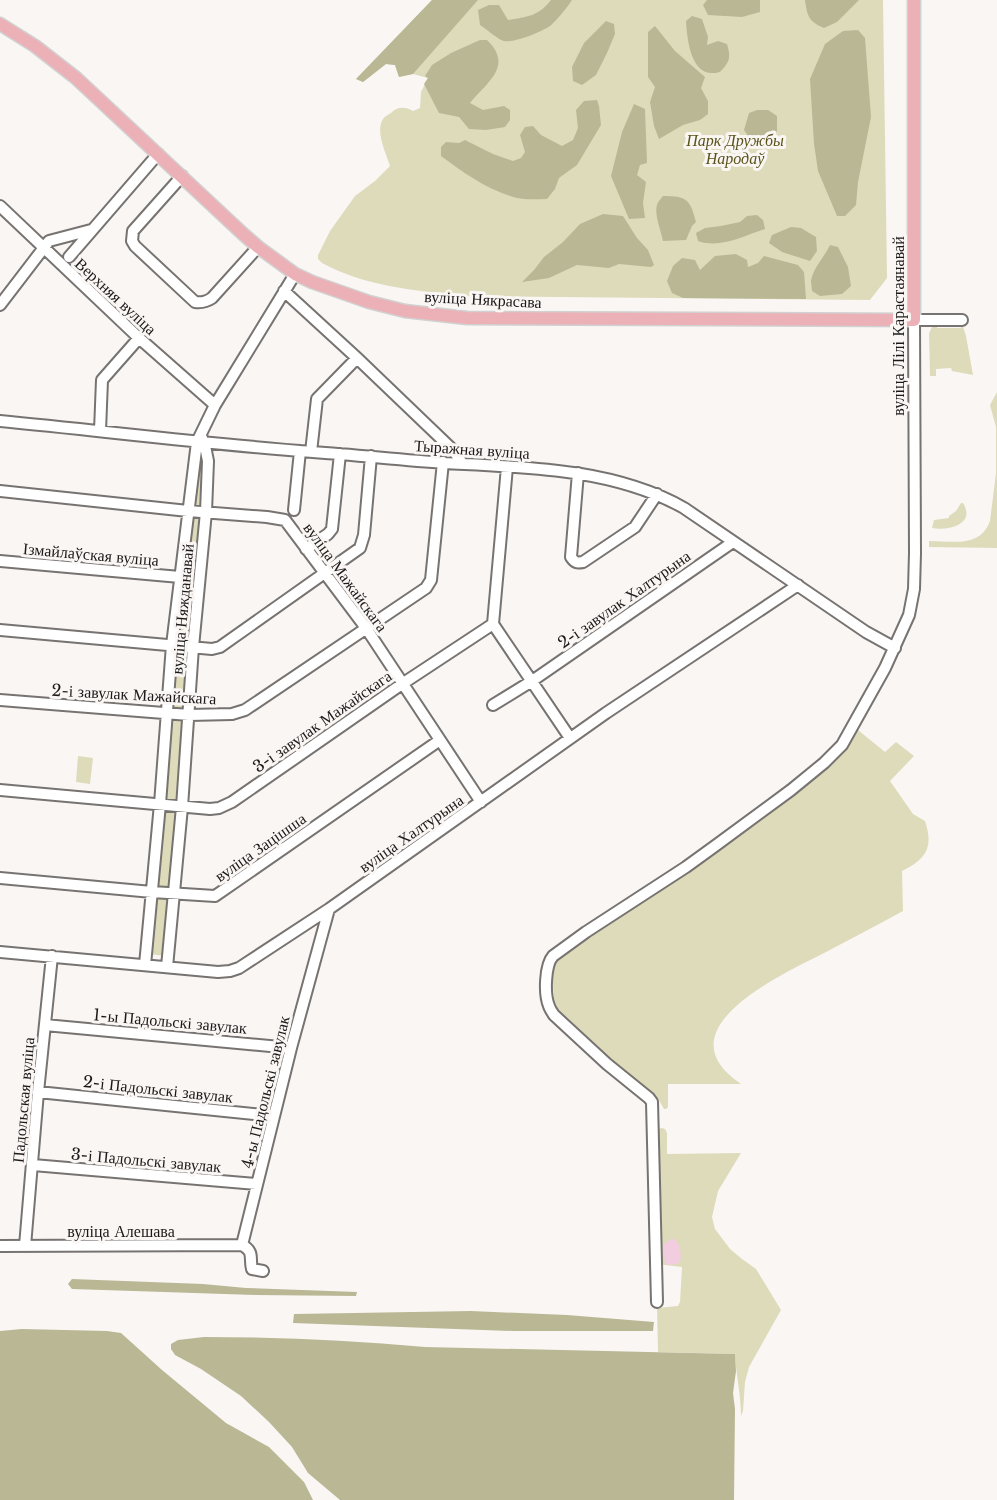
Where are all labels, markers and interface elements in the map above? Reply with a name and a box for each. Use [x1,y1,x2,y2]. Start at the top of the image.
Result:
park label: Парк Дружбы Народаў [685,130,784,168]
street label: вуліца Лілі Карастаянавай [888,236,908,416]
street label: Верхняя вуліца [71,253,161,339]
street label: вуліца Някрасава [424,286,542,312]
street label: Тыражная вуліца [413,435,531,463]
street label: вуліца Мажайскага [300,518,392,636]
street label: Ізмайлаўская вуліца [22,538,160,570]
street label: вуліца Няжданавай [166,543,198,675]
street label: 2-і завулак Халтурына [554,546,694,652]
street label: 3-і завулак Мажайскага [249,666,395,776]
street label: 2-і завулак Мажайскага [51,680,217,708]
street label: вуліца Халтурына [355,790,467,876]
street label: вуліца Зацішша [210,808,310,886]
street label: 1-ы Падольскі завулак [92,1004,248,1038]
street label: 4-ы Падольскі завулак [236,1013,294,1170]
street label: Падольская вуліца [8,1036,38,1164]
street label: 2-і Падольскі завулак [82,1071,234,1107]
street label: 3-і Падольскі завулак [70,1143,222,1177]
street label: вуліца Алешава [67,1221,175,1241]

